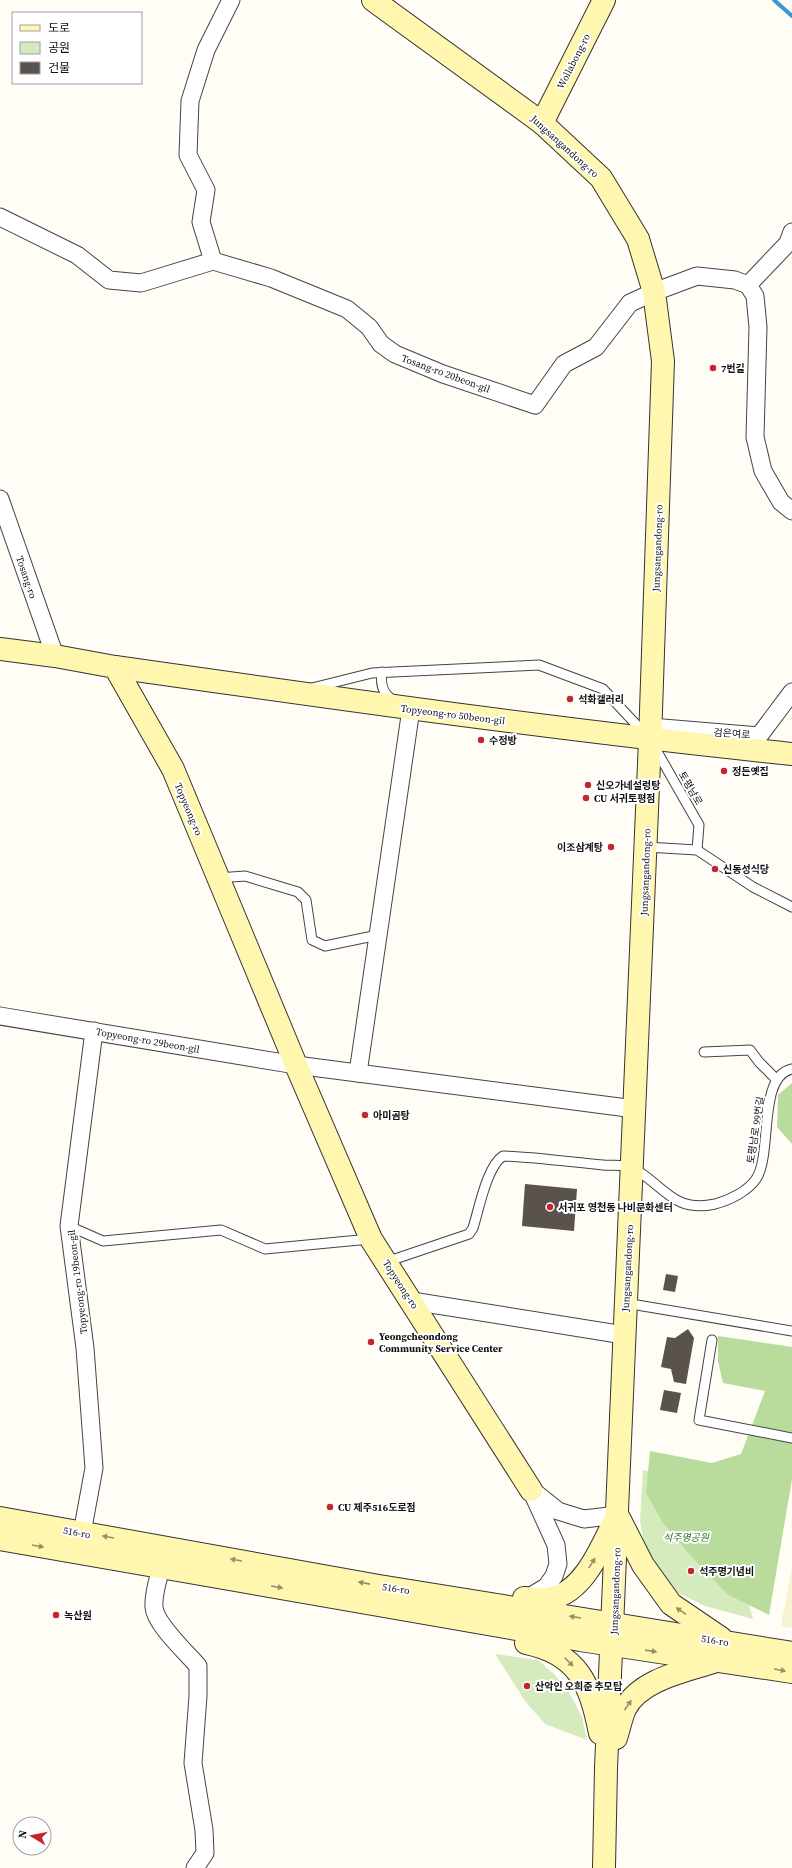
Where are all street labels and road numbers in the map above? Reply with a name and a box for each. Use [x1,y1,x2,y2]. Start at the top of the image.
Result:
street label: Wollabong-ro [554,31,593,91]
street label: Jungsangandong-ro [527,112,602,181]
street label: Tosang-ro 20beon-gil [400,351,492,396]
street label: Jungsangandong-ro [649,504,666,593]
street label: Tosang-ro [13,554,40,601]
street label: Topyeong-ro 50beon-gil [400,702,506,727]
street label: 검은여로 [713,726,751,741]
street label: 토평남로 [676,769,705,807]
street label: Topyeong-ro [172,781,206,838]
street label: Jungsangandong-ro [637,828,654,917]
street label: Topyeong-ro 29beon-gil [95,1025,201,1056]
street label: 토평남로 99번길 [744,1096,767,1164]
street label: Jungsangandong-ro [619,1224,636,1313]
street label: Topyeong-ro 19beon-gil [65,1229,90,1335]
street label: Topyeong-ro [380,1257,422,1312]
street label: 516-ro [62,1524,92,1541]
street label: Jungsangandong-ro [607,1547,624,1636]
street label: 516-ro [381,1580,411,1597]
street label: 516-ro [700,1632,730,1649]

